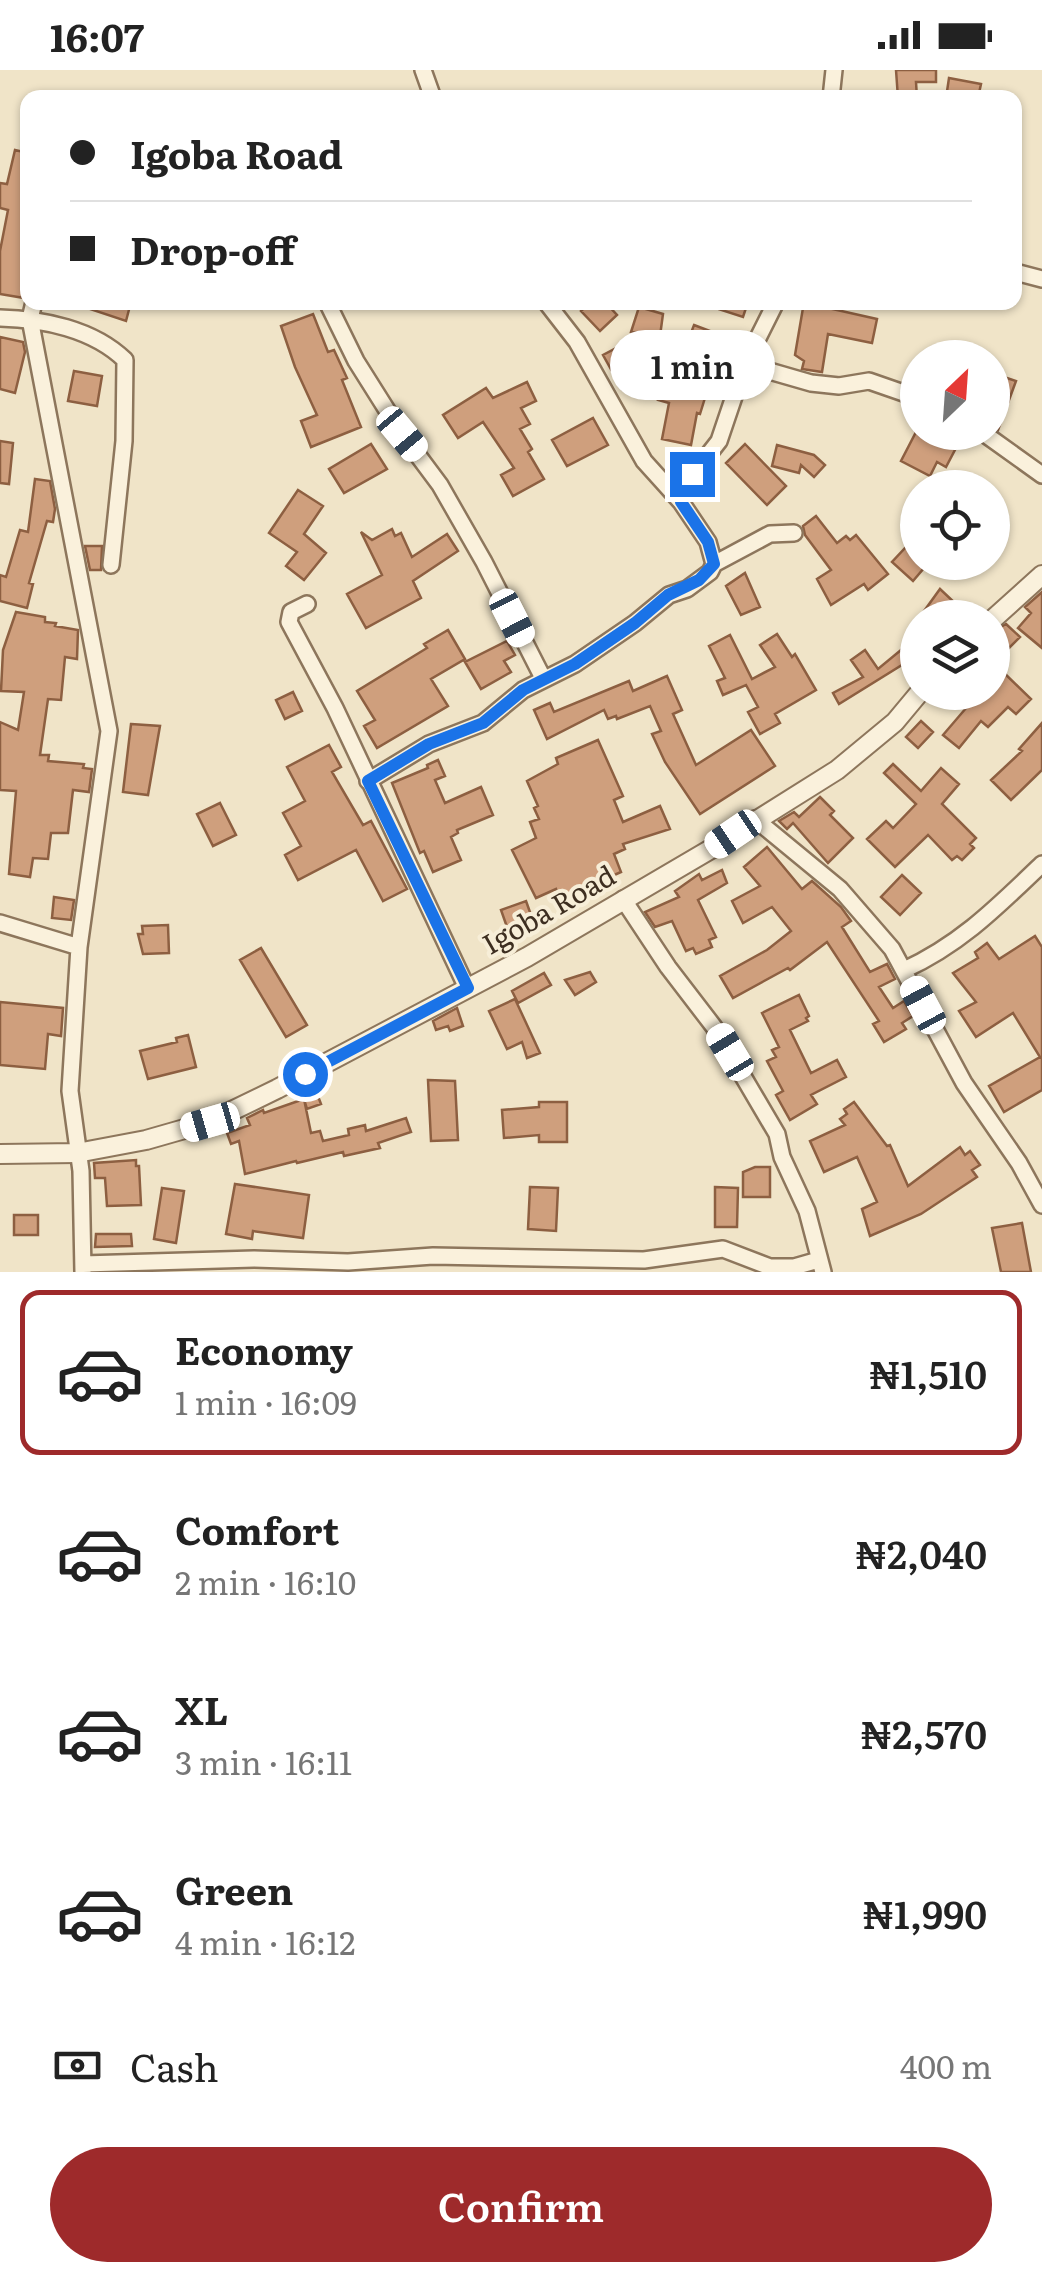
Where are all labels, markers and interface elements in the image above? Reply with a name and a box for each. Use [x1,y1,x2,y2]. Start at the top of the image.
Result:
text: 16:07 [50,7,144,64]
text: Igoba Road [130,124,343,181]
text: Drop-off [130,220,295,277]
callout: 1 min [610,329,774,399]
north arrow [900,340,1010,450]
map controls [900,340,1010,710]
text: 1 min [650,341,735,389]
car [371,401,433,467]
route end [670,452,715,497]
button: locate [900,470,1010,580]
car [485,584,539,652]
button: layers [900,600,1010,710]
car [700,805,766,863]
street label: Igoba Road [474,853,622,963]
car [896,971,950,1039]
car [702,1019,758,1085]
route start [283,1052,328,1097]
car [177,1099,243,1145]
text: Economy [175,1320,353,1377]
icon: car [55,1328,145,1418]
text: ₦1,510 [869,1344,987,1401]
text: 1 min · 16:09 [175,1377,357,1425]
text: Comfort [175,1500,339,1557]
icon: car [55,1508,145,1598]
text: ₦2,040 [855,1524,987,1581]
text: 2 min · 16:10 [175,1557,356,1605]
text: XL [175,1680,228,1737]
icon: car [55,1688,145,1778]
text: ₦2,570 [860,1704,987,1761]
text: 3 min · 16:11 [175,1737,352,1785]
text: Green [175,1860,293,1917]
icon: car [55,1868,145,1958]
text: ₦1,990 [862,1884,987,1941]
text: 4 min · 16:12 [175,1917,355,1965]
text: Cash [130,2037,219,2094]
icon: cash [50,2038,105,2093]
text: 400 m [900,2041,992,2089]
button: Confirm [50,2147,992,2262]

